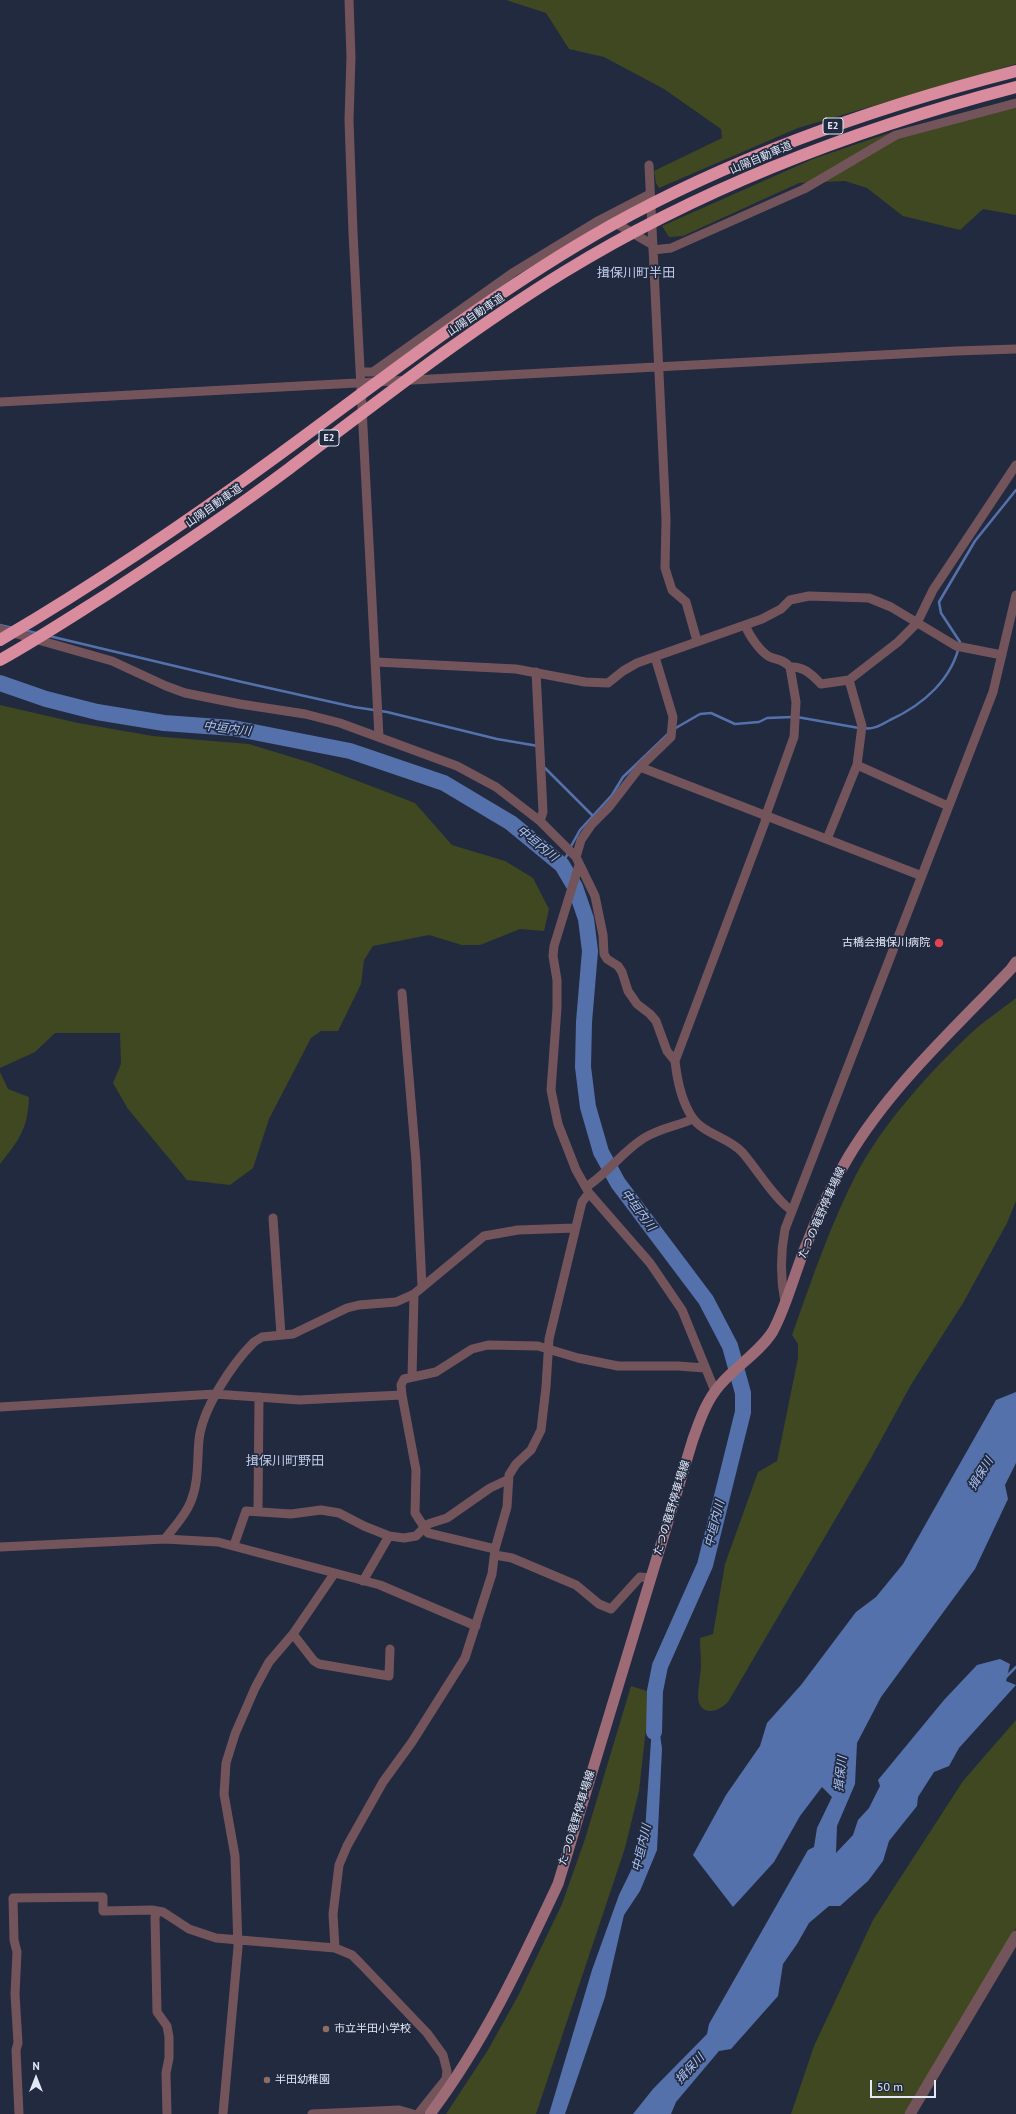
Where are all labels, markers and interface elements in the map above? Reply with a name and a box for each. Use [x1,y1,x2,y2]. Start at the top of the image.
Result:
road number: E2 [823,118,843,134]
street label: 山陽自動車道 [728,139,794,177]
district label: 揖保川町半田 [597,265,675,281]
street label: 山陽自動車道 [445,291,507,339]
road number: E2 [319,430,339,446]
street label: 山陽自動車道 [183,482,245,530]
water label: 中垣内川 [202,719,252,739]
water label: 中垣内川 [514,823,560,865]
place label: 古橋会揖保川病院 [842,936,930,950]
marker: 古橋会揖保川病院 [933,937,945,949]
street label: たつの竜野停車場線 [796,1165,848,1261]
water label: 中垣内川 [618,1186,658,1234]
district label: 揖保川町野田 [246,1453,324,1469]
water label: 揖保川 [965,1455,997,1493]
street label: たつの竜野停車場線 [651,1459,693,1557]
water label: 中垣内川 [702,1499,728,1549]
water label: 揖保川 [832,1755,850,1793]
street label: たつの竜野停車場線 [556,1769,598,1867]
water label: 中垣内川 [630,1823,654,1873]
place label: 市立半田小学校 [334,2022,411,2036]
marker: 市立半田小学校 [321,2024,331,2034]
water label: 揖保川 [672,2051,708,2087]
north arrow [16,2058,56,2098]
text: N [32,2059,40,2073]
scale bar [872,2072,938,2098]
place label: 半田幼稚園 [275,2073,330,2087]
marker: 半田幼稚園 [262,2075,272,2085]
text: 50 m [877,2079,903,2094]

